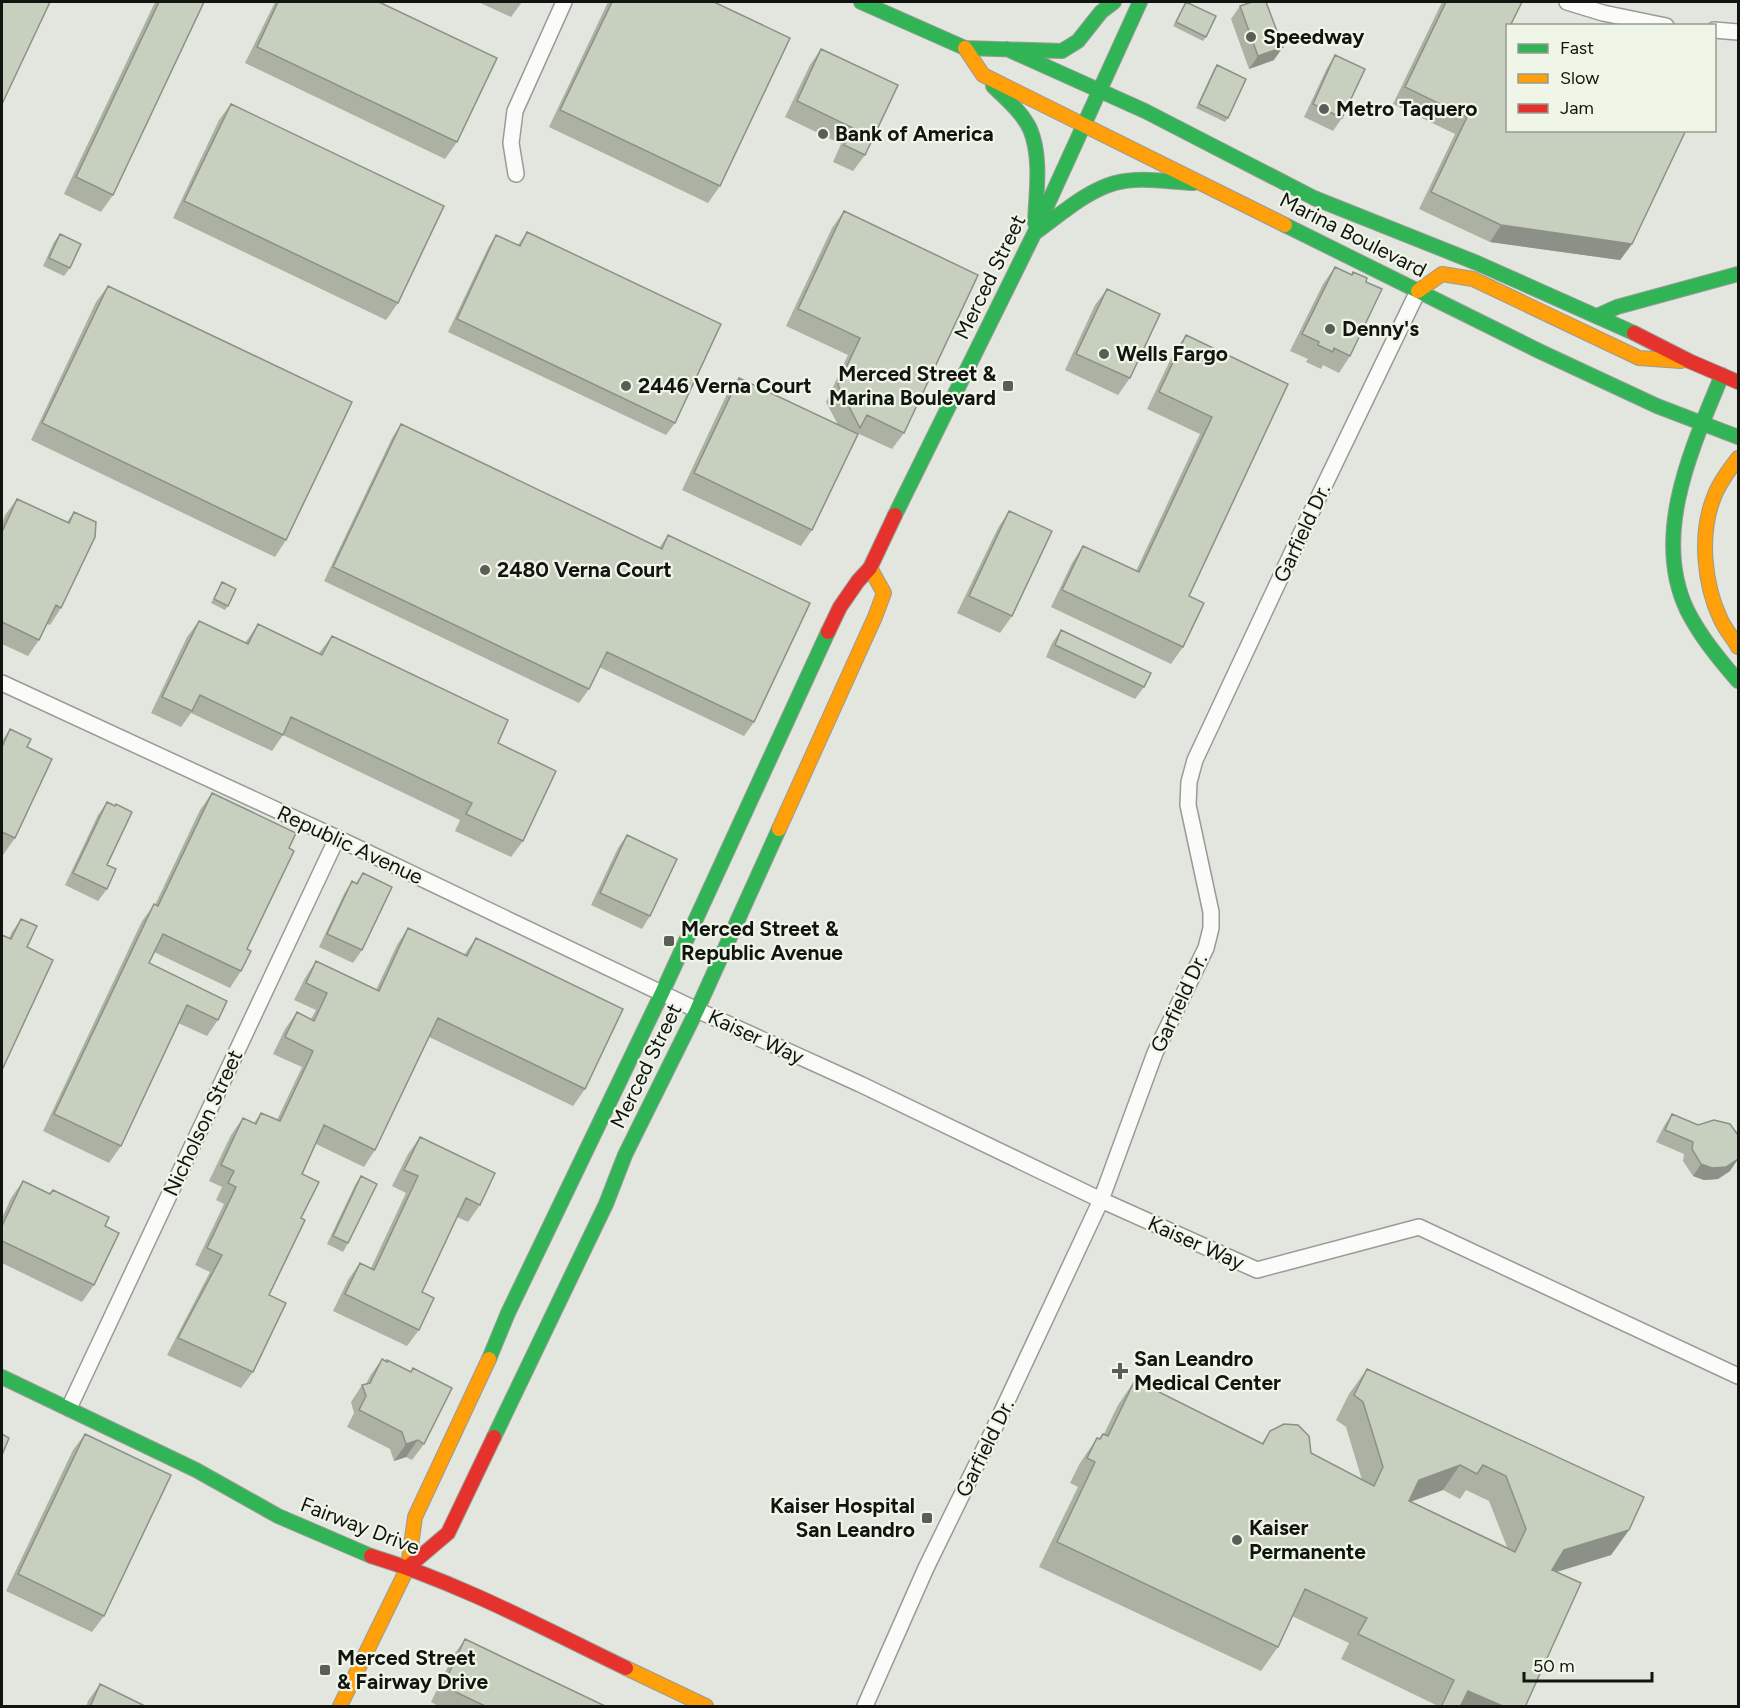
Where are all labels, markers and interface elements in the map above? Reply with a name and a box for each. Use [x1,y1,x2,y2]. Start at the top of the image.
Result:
place label: Speedway [1263,24,1365,49]
legend [1506,24,1716,132]
marker: Speedway [1244,30,1258,44]
text: Fast [1560,37,1594,59]
text: Slow [1560,67,1599,89]
place label: Metro Taquero [1336,96,1477,121]
text: Jam [1560,97,1594,119]
marker: Metro Taquero [1317,102,1331,116]
place label: Bank of America [835,121,994,146]
marker: Bank of America [816,127,830,141]
street label: Marina Boulevard [1276,187,1431,282]
street label: Merced Street [949,210,1031,343]
place label: Denny's [1342,316,1419,341]
marker: Denny's [1323,322,1337,336]
place label: Wells Fargo [1116,341,1228,366]
marker: Wells Fargo [1097,347,1111,361]
place label: Merced Street & Marina Boulevard [829,361,996,410]
place label: 2446 Verna Court [638,373,812,398]
marker: 2446 Verna Court [619,379,633,393]
marker: Merced Street & Marina Boulevard [1001,379,1015,393]
street label: Garfield Dr. [1268,480,1335,586]
place label: 2480 Verna Court [497,557,672,582]
marker: 2480 Verna Court [478,563,492,577]
street label: Republic Avenue [273,800,427,889]
place label: Merced Street & Republic Avenue [681,916,843,965]
marker: Merced Street & Republic Avenue [662,934,676,948]
street label: Garfield Dr. [1145,950,1212,1056]
street label: Merced Street [605,999,687,1132]
street label: Kaiser Way [704,1004,808,1070]
street label: Nicholson Street [158,1046,247,1200]
street label: Kaiser Way [1144,1210,1248,1275]
place label: San Leandro Medical Center [1134,1346,1281,1395]
marker: San Leandro Medical Center [1111,1362,1129,1380]
street label: Garfield Dr. [950,1395,1019,1501]
street label: Fairway Drive [297,1491,423,1560]
place label: Kaiser Hospital San Leandro [770,1493,915,1542]
marker: Kaiser Hospital San Leandro [920,1511,934,1525]
place label: Kaiser Permanente [1249,1515,1366,1564]
marker: Kaiser Permanente [1230,1533,1244,1547]
place label: Merced Street & Fairway Drive [337,1645,488,1694]
scale bar [1524,1645,1652,1683]
text: 50 m [1533,1655,1575,1677]
marker: Merced Street & Fairway Drive [318,1663,332,1677]

